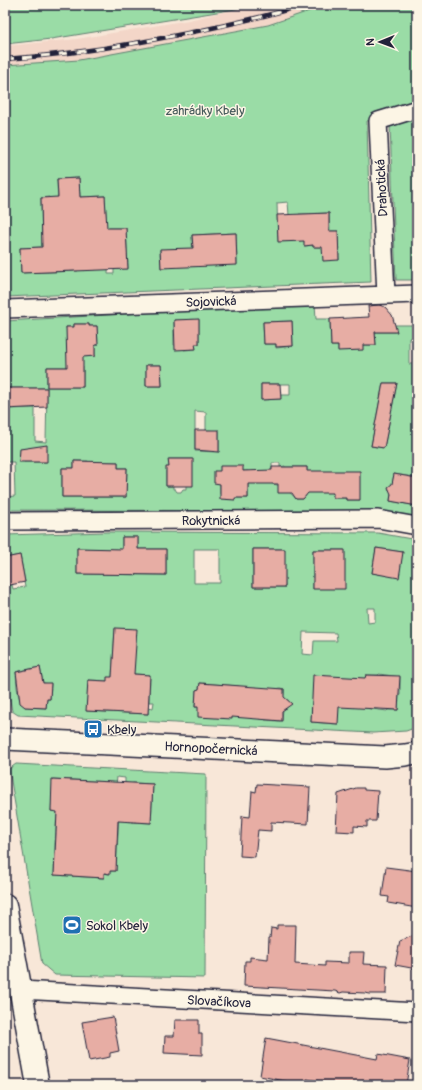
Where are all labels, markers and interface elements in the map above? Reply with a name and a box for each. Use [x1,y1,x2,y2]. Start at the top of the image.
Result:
north arrow [360,22,400,62]
text: N [364,38,377,46]
park label: zahrádky Kbely [165,103,245,119]
street label: Drahotická [373,159,391,217]
street label: Sojovická [185,293,237,311]
street label: Rokytnická [182,513,240,529]
bus stop icon: Kbely [82,718,104,740]
place label: Kbely [107,722,137,738]
street label: Hornopočernická [164,739,258,759]
sports icon: Sokol Kbely [61,914,83,936]
place label: Sokol Kbely [86,918,149,934]
street label: Slovačíkova [186,992,251,1012]

